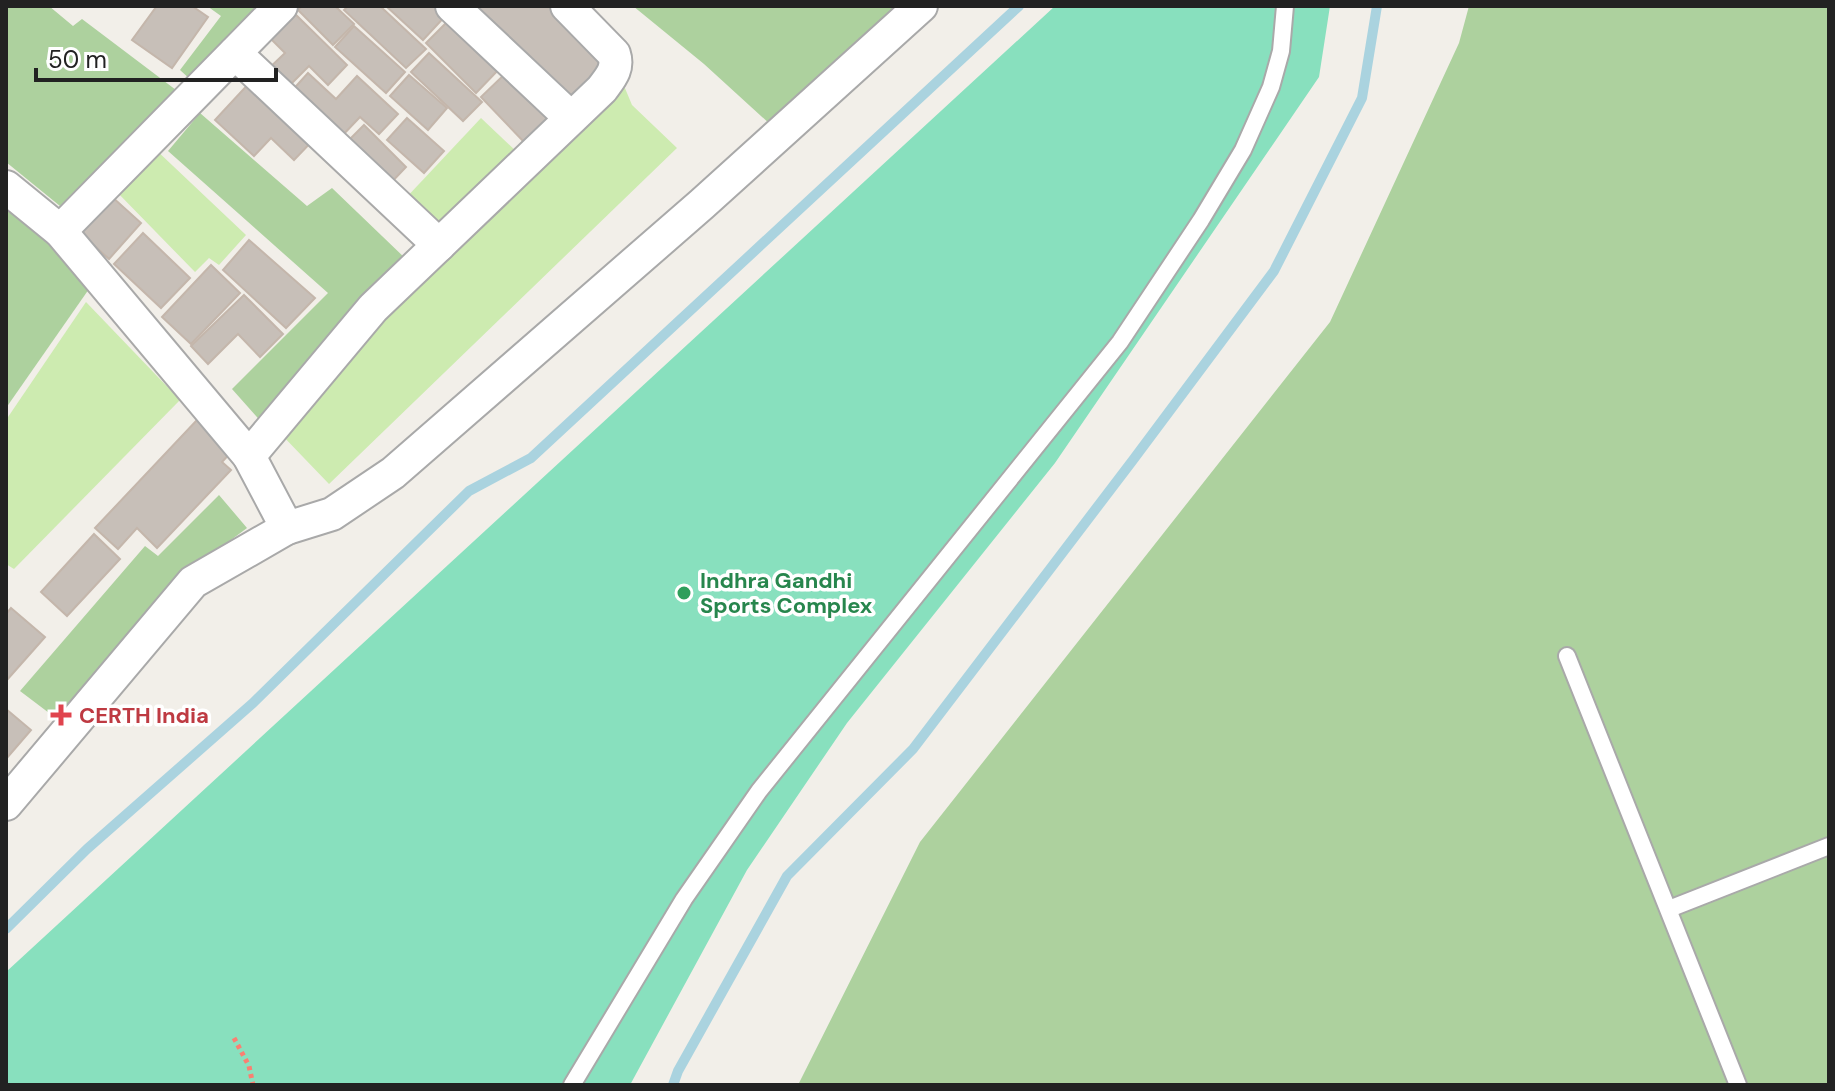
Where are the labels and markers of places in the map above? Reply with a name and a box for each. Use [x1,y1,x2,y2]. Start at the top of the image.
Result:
place label: Indhra Gandhi Sports Complex [700,566,873,620]
marker: Indhra Gandhi Sports Complex [675,584,693,602]
place label: CERTH India [79,701,209,730]
marker: CERTH India [50,704,72,726]

